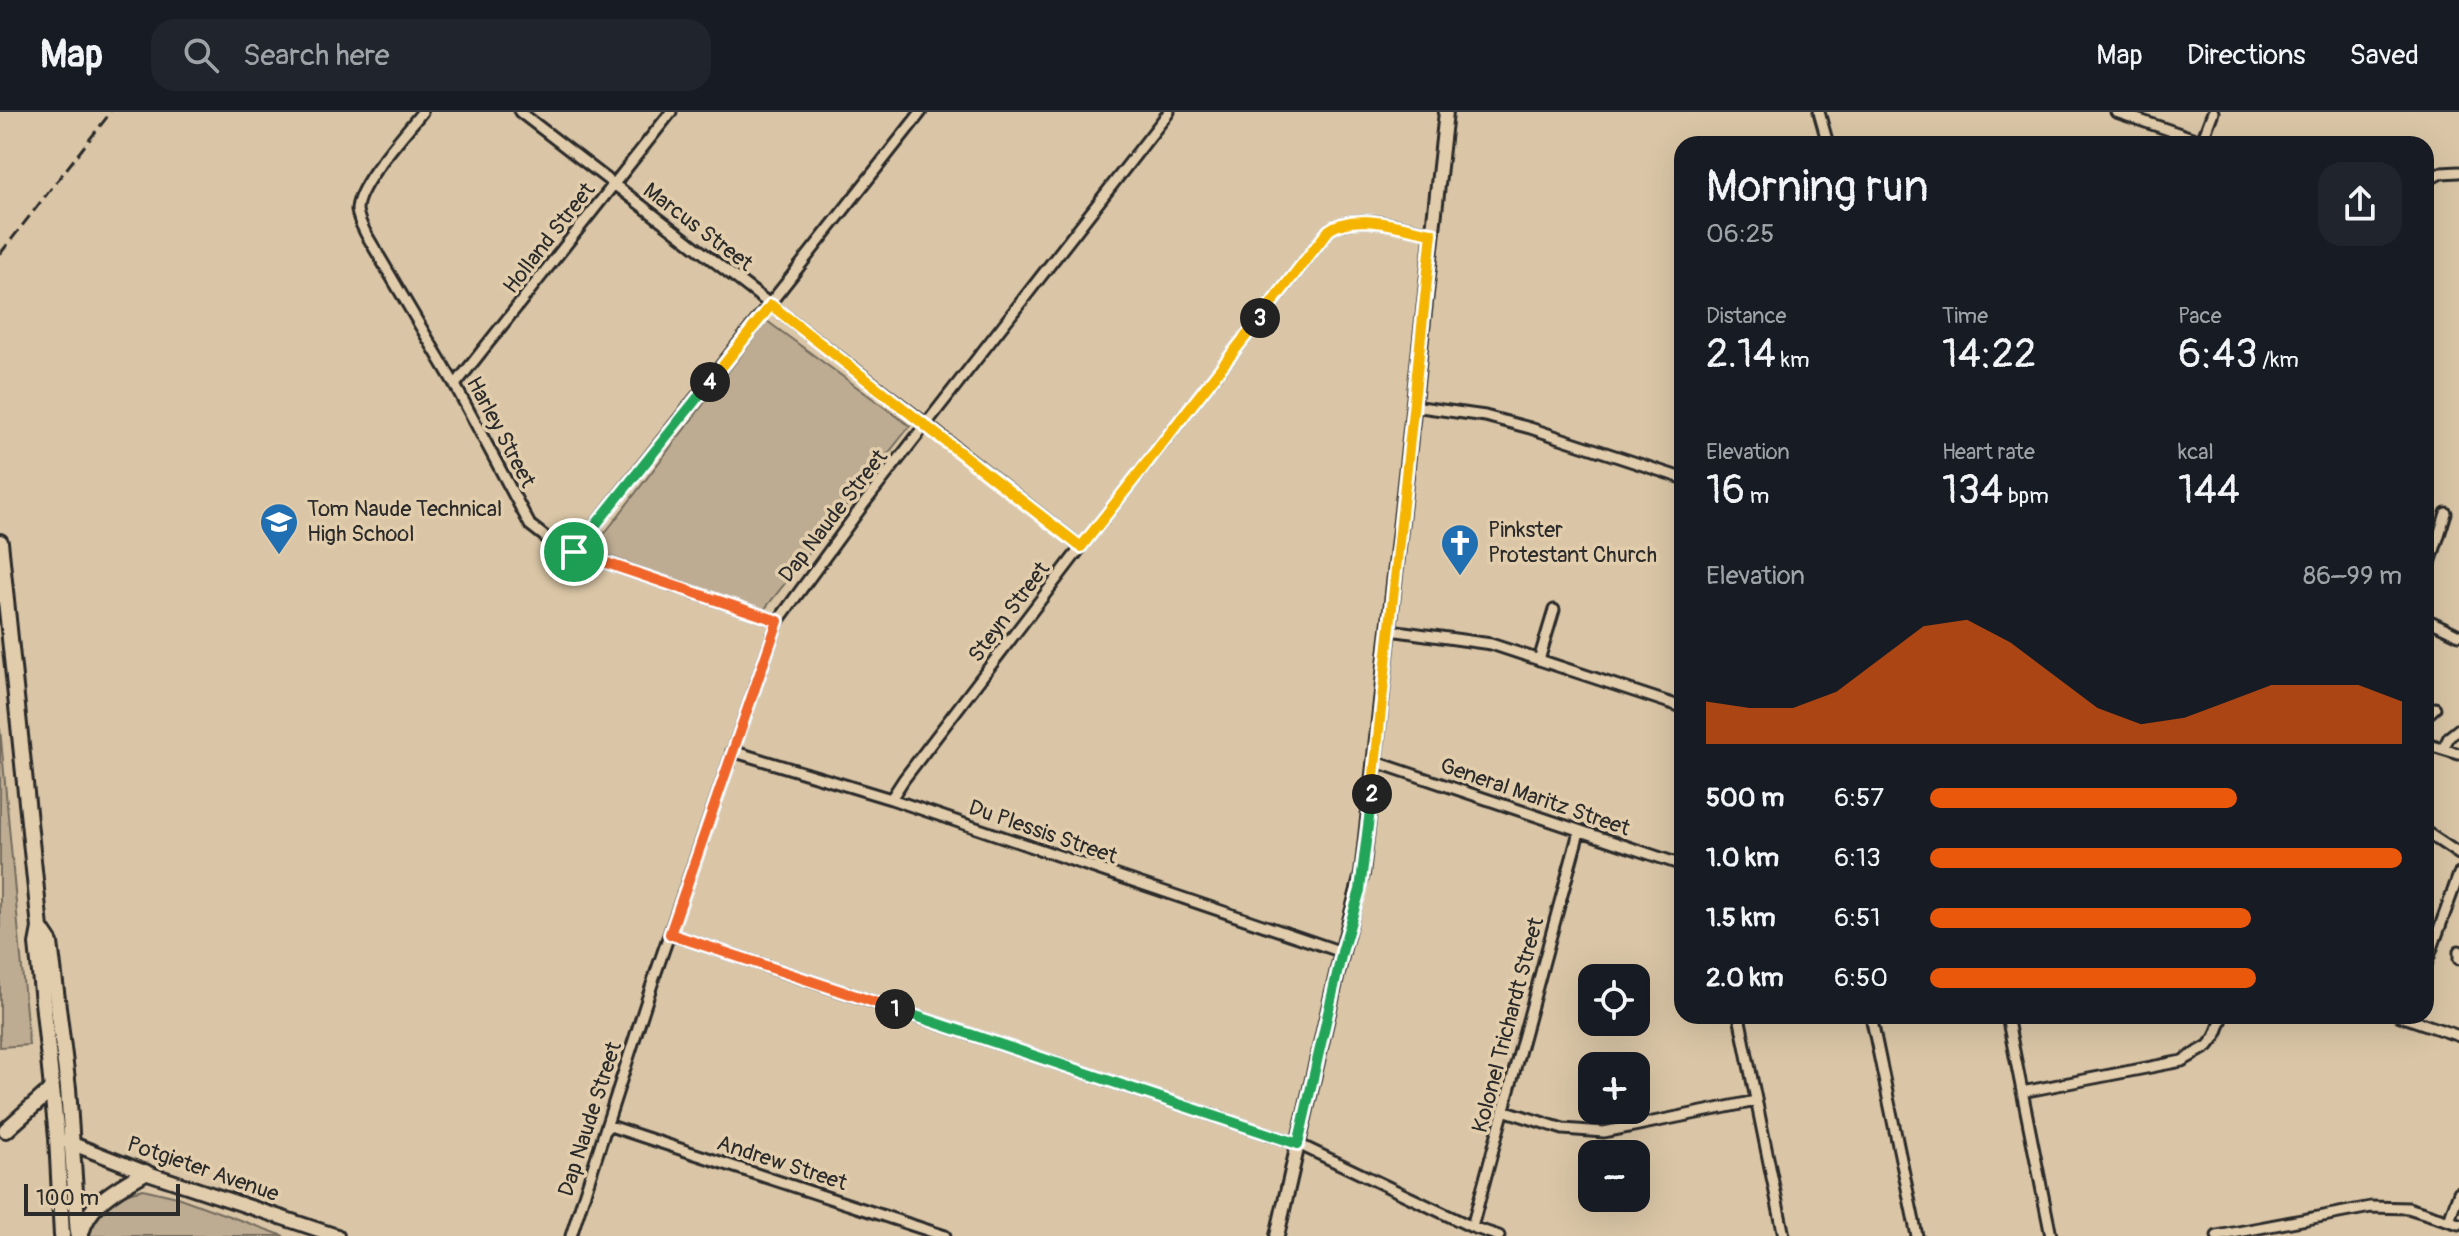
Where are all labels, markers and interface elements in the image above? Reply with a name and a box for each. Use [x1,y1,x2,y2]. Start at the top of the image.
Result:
search box [151,19,711,91]
text: Map [40,31,103,79]
icon: search [179,33,223,77]
text: Search here [243,37,390,74]
text: Map [2096,38,2143,73]
text: Directions [2187,38,2306,73]
text: Saved [2350,38,2419,73]
text: Morning run [1706,160,1929,215]
button: share [2318,162,2402,246]
street label: Holland Street [497,177,601,299]
street label: Marcus Street [637,177,759,278]
text: 06:25 [1706,218,1774,250]
pin: 3 [1240,298,1280,338]
text: Distance [1706,302,1786,330]
text: Time [1942,302,1988,330]
text: Pace [2178,302,2222,330]
text: 3 [1254,304,1266,332]
text: 2.14 [1706,330,1776,379]
text: 14:22 [1942,330,2036,379]
text: 6:43 [2178,330,2257,379]
text: km [1776,346,1809,374]
text: /km [2257,346,2299,374]
pin: 4 [690,362,730,402]
text: 4 [704,368,716,396]
street label: Harley Street [460,372,542,493]
text: Elevation [1706,438,1790,466]
text: Heart rate [1942,438,2035,466]
text: kcal [2178,438,2214,466]
street label: Dap Naude Street [772,444,894,588]
text: 16 [1706,466,1745,515]
text: 134 [1942,466,2003,515]
text: 144 [2178,466,2240,515]
text: m [1745,482,1769,510]
text: bpm [2003,482,2049,510]
place label: Tom Naude Technical High School [307,495,502,548]
school or university icon: Tom Naude Technical High School [258,501,300,556]
place label: Pinkster Protestant Church [1488,516,1657,569]
pin [540,518,608,586]
church icon: Pinkster Protestant Church [1439,522,1481,577]
icon: arrive [552,530,596,574]
street label: Steyn Street [962,556,1056,668]
text: Elevation [1706,560,1805,592]
text: 86–99 m [2303,560,2402,592]
street label: General Maritz Street [1436,751,1634,843]
pin: 2 [1352,774,1392,814]
text: 2 [1366,780,1378,808]
text: 500 m [1706,782,1784,814]
text: 6:57 [1834,782,1884,814]
street label: Du Plessis Street [965,793,1121,871]
text: 1.0 km [1706,842,1779,874]
text: 6:13 [1834,842,1881,874]
text: 1.5 km [1706,902,1776,934]
text: 6:51 [1834,902,1880,934]
street label: Kolonel Trichardt Street [1466,914,1550,1136]
text: 2.0 km [1706,962,1784,994]
text: 6:50 [1834,962,1888,994]
map controls [1578,964,1650,1212]
button: locate [1578,964,1650,1036]
pin: 1 [875,989,915,1029]
text: 1 [891,995,899,1023]
street label: Dap Naude Street [552,1038,628,1200]
button: + [1578,1052,1650,1124]
street label: Andrew Street [713,1129,851,1197]
street label: Potgieter Avenue [123,1130,283,1208]
button: − [1578,1140,1650,1212]
scale bar [24,1180,180,1216]
text: 100 m [36,1184,99,1212]

